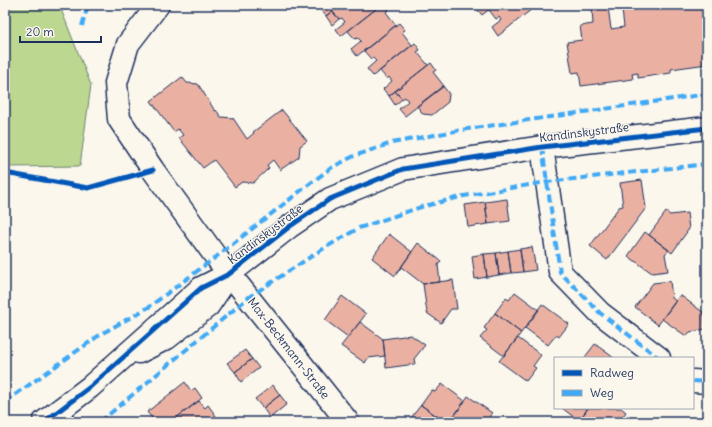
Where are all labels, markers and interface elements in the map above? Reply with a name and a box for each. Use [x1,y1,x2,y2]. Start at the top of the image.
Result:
scale bar [20,18,101,44]
text: 20 m [26,24,54,39]
street label: Kandinskystraße [538,119,630,145]
street label: Kandinskystraße [224,201,306,267]
street label: Max-Beckmann-Straße [245,294,333,402]
legend [554,357,694,409]
text: Radweg [590,365,634,380]
text: Weg [590,385,614,400]

